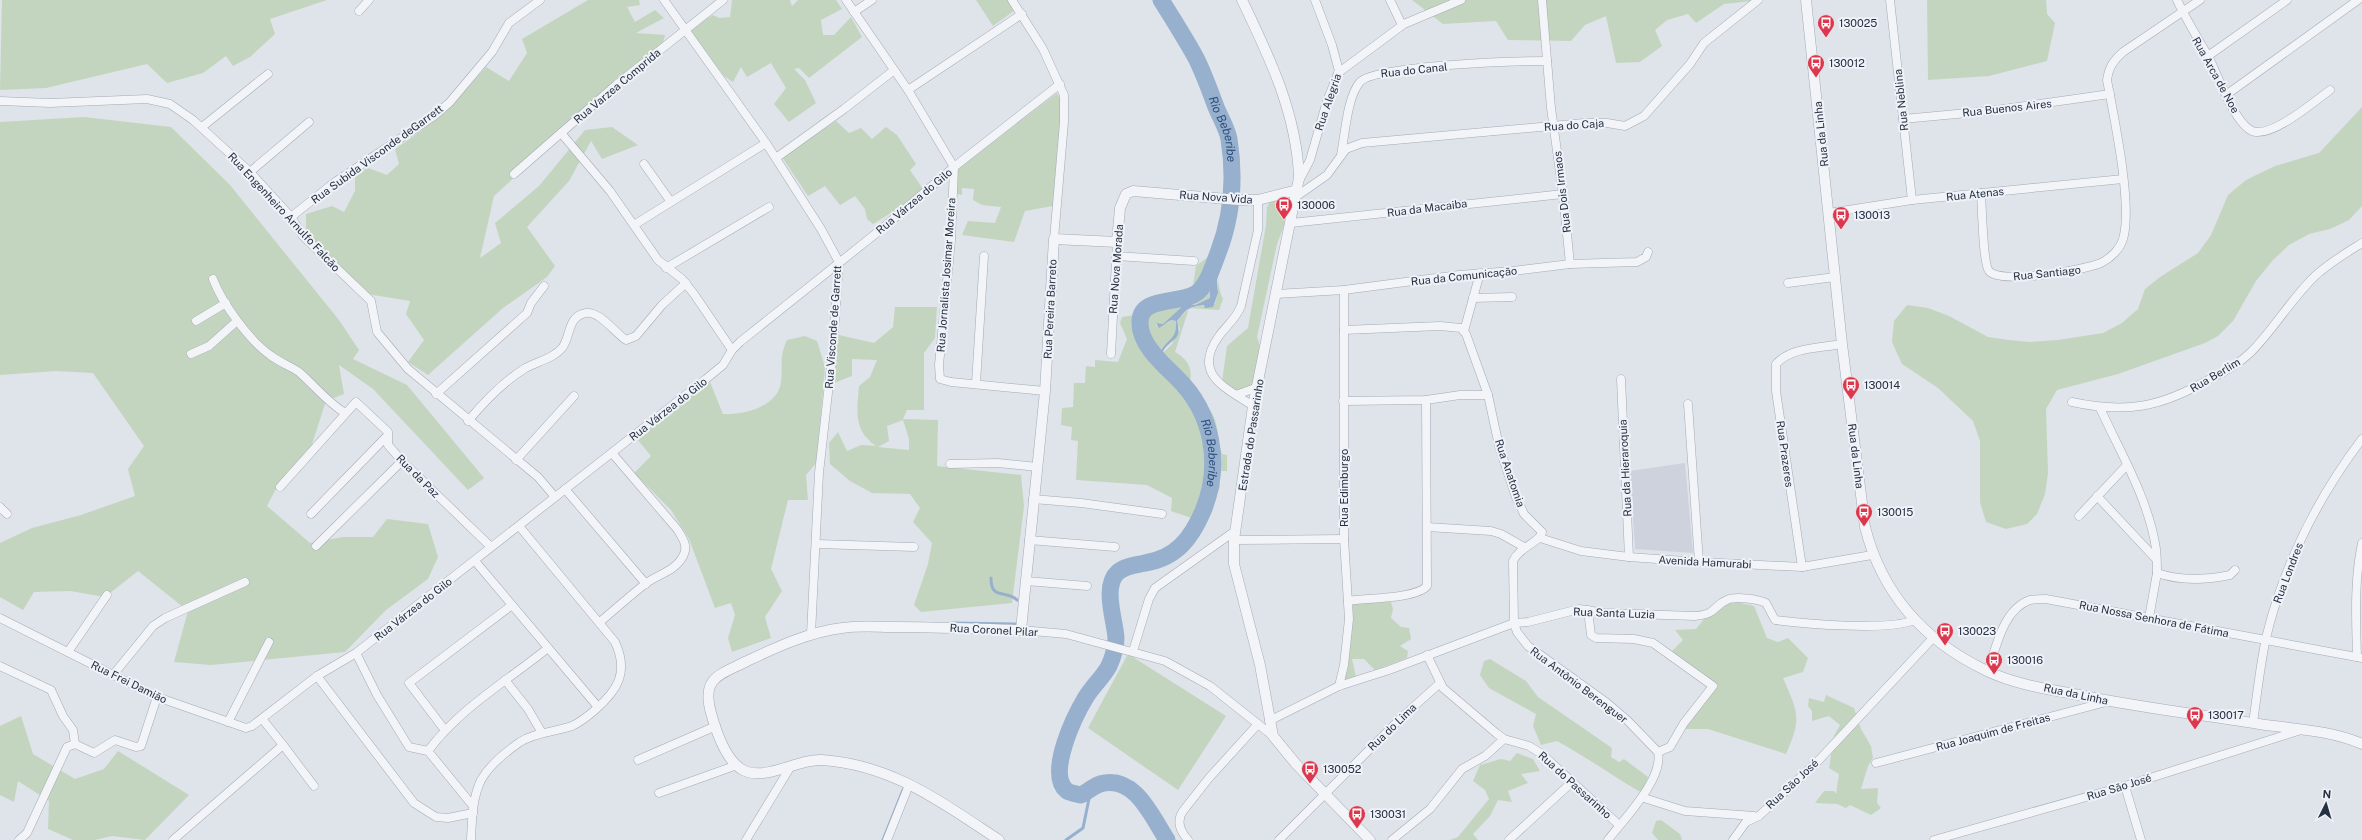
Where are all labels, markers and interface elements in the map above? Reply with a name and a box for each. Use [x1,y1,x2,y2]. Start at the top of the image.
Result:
bus stop icon: 130025 [1816,13,1836,38]
place label: 130025 [1839,17,1877,29]
street label: Rua Arca de Noe [2190,35,2242,115]
street label: Rua Varzea Comprida [571,46,663,126]
bus stop icon: 130012 [1806,53,1826,78]
place label: 130012 [1829,57,1865,69]
street label: Rua do Canal [1380,61,1448,79]
street label: Rua Neblina [1892,69,1910,131]
street label: Rua Alegria [1313,72,1343,132]
water label: Rio Beberibe [1206,94,1239,163]
street label: Rua Buenos Aires [1962,97,2053,119]
street label: Rua da Linha [1812,101,1830,167]
street label: Rua Subida Visconde deGarrett [309,102,445,206]
street label: Rua do Caja [1544,117,1604,133]
street label: Rua Engenheiro Arnulfo Falcão [226,150,342,274]
street label: Rua Dois Irmaos [1551,150,1573,233]
street label: Rua Várzea do Gilo [874,166,954,236]
street label: Rua Atenas [1946,185,2005,203]
street label: Rua Nova Vida [1179,188,1253,206]
bus stop icon: 130006 [1274,195,1294,220]
street label: Rua Jornalista Josimar Moreira [935,197,957,353]
street label: Rua da Macaiba [1386,197,1468,219]
place label: 130006 [1297,199,1335,211]
bus stop icon: 130013 [1831,205,1851,230]
place label: 130013 [1854,209,1890,221]
street label: Rua Nova Morada [1107,224,1125,314]
street label: Rua Pereira Barreto [1041,259,1059,359]
street label: Rua Santiago [2013,263,2081,283]
street label: Rua da Comunicação [1410,264,1518,289]
street label: Rua Visconde de Garrett [823,265,843,389]
street label: Rua Berlim [2188,355,2242,395]
street label: Rua Várzea do Gilo [627,375,709,443]
bus stop icon: 130014 [1841,375,1861,400]
street label: Estrada do Passarinho [1236,378,1266,492]
place label: 130014 [1864,379,1900,391]
water label: Rio Beberibe [1198,417,1220,489]
street label: Rua da Hieraroquia [1616,419,1634,517]
street label: Rua Prazeres [1774,420,1796,488]
street label: Rua da Linha [1846,423,1866,489]
street label: Rua Anatomia [1493,437,1527,509]
street label: Rua Edimburgo [1338,449,1350,527]
street label: Rua da Paz [394,452,442,500]
bus stop icon: 130015 [1854,502,1874,527]
place label: 130015 [1877,506,1913,518]
street label: Rua Londres [2271,541,2305,605]
street label: Avenida Hamurabi [1658,554,1752,570]
street label: Rua Várzea do Gilo [372,575,454,643]
street label: Rua Nossa Senhora de Fátima [2078,599,2230,639]
street label: Rua Santa Luzia [1573,606,1655,620]
bus stop icon: 130023 [1935,621,1955,646]
street label: Rua Coronel Pilar [949,622,1039,638]
place label: 130023 [1958,625,1996,637]
street label: Rua Antônio Berenguer [1528,644,1630,726]
bus stop icon: 130016 [1984,650,2004,675]
place label: 130016 [2007,654,2043,666]
street label: Rua Frei Damião [89,658,169,706]
street label: Rua da Linha [2043,681,2109,707]
street label: Rua do Lima [1365,701,1419,753]
bus stop icon: 130017 [2185,705,2205,730]
place label: 130017 [2208,709,2244,721]
street label: Rua Joaquim de Freitas [1935,711,2052,753]
street label: Rua do Passarinho [1536,749,1614,821]
street label: Rua São José [1763,757,1821,811]
bus stop icon: 130052 [1300,759,1320,784]
place label: 130052 [1323,763,1362,775]
street label: Rua São José [2085,771,2153,803]
north arrow [2306,784,2346,824]
text: N [2322,788,2332,800]
bus stop icon: 130031 [1347,804,1367,829]
place label: 130031 [1370,808,1406,820]

